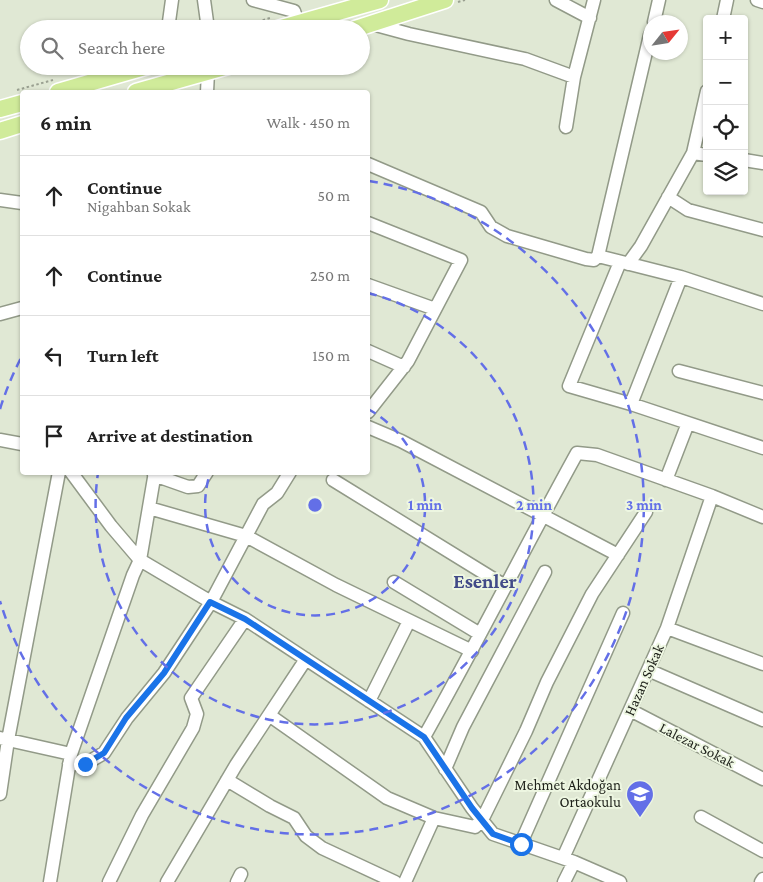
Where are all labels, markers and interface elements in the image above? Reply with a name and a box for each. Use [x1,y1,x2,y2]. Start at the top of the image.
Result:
north arrow [643,15,688,60]
map controls [703,15,748,195]
button: + [703,15,748,60]
search box [20,20,370,75]
icon: search [38,34,66,62]
text: Search here [78,37,165,58]
button: − [703,60,748,105]
button: locate [703,105,748,150]
text: 6 min [40,111,91,135]
text: Walk · 450 m [266,114,350,131]
button: layers [703,150,748,195]
text: Continue [87,177,162,198]
icon: ahead [40,182,68,210]
text: 50 m [318,187,350,204]
text: Nigahban Sokak [87,198,191,215]
icon: ahead [40,262,68,290]
text: Continue [87,265,162,286]
text: 250 m [310,267,350,284]
icon: left [40,342,68,370]
text: Turn left [87,345,159,366]
text: 150 m [312,347,350,364]
icon: arrive [40,422,68,450]
text: Arrive at destination [87,425,253,446]
centre of rings [306,496,324,514]
text: 1 min [408,497,442,513]
text: 2 min [516,497,552,513]
text: 3 min [626,497,662,513]
district label: Esenler [453,570,517,592]
street label: Hazan Sokak [621,641,667,718]
street label: Lalezar Sokak [657,719,738,771]
route end [74,753,97,776]
place label: Mehmet Akdoğan Ortaokulu [514,777,621,810]
school or university icon: Mehmet Akdoğan Ortaokulu [625,779,655,818]
route start [510,833,533,856]

